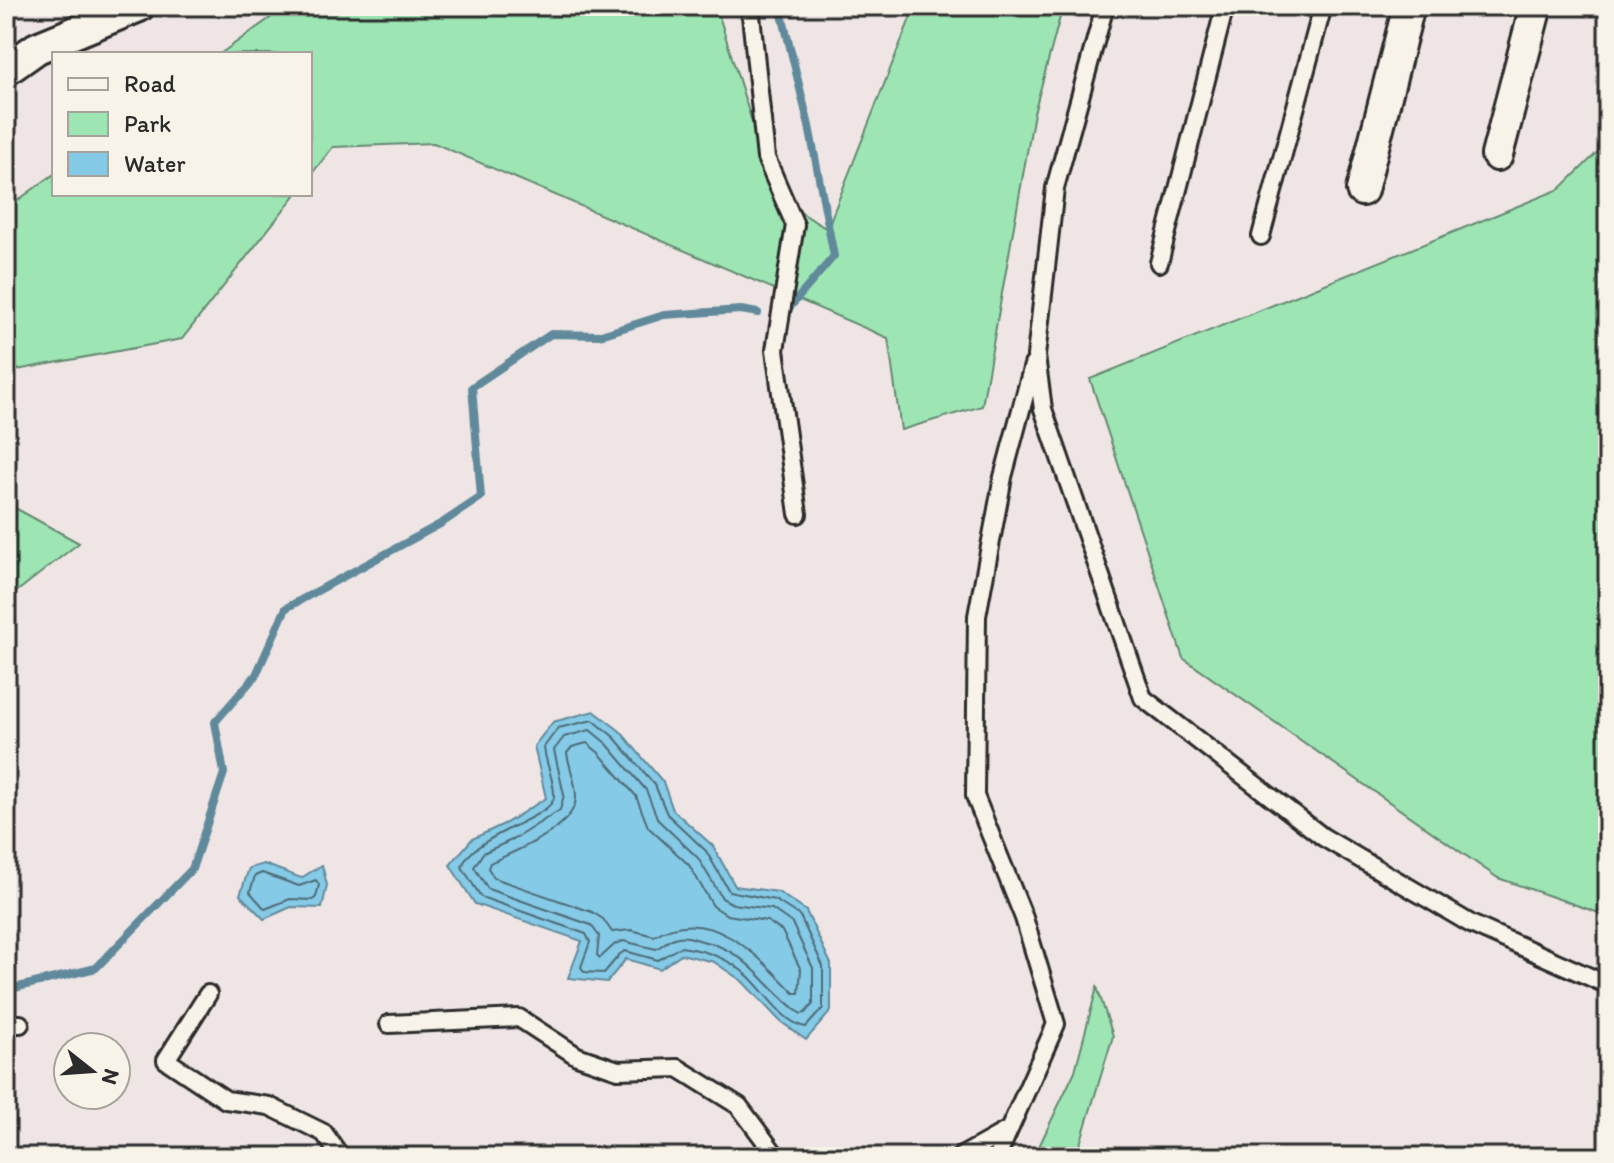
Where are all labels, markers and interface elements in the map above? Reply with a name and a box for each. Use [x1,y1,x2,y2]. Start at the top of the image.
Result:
legend [52,52,312,196]
text: Road [124,69,176,98]
text: Park [124,109,171,138]
text: Water [124,149,186,178]
north arrow [52,1031,132,1111]
text: N [96,1066,126,1088]

